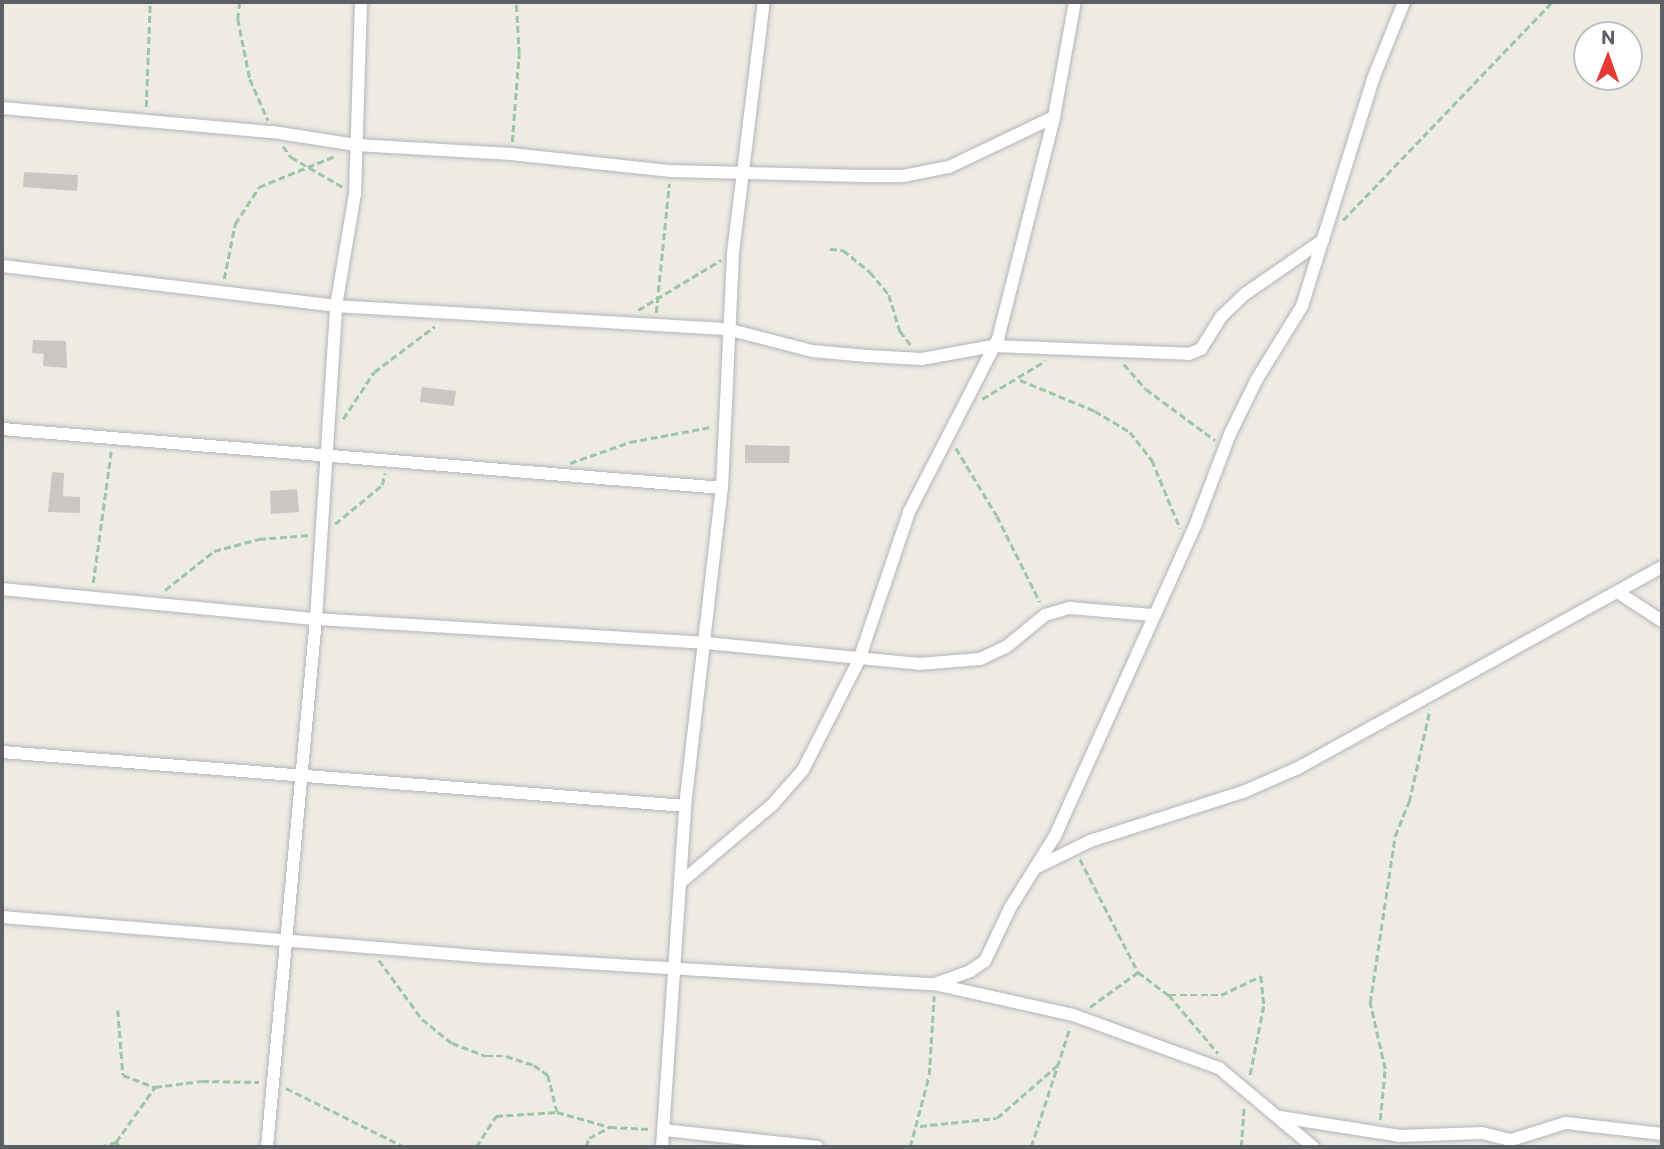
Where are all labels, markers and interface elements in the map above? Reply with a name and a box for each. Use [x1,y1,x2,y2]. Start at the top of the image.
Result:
north arrow [1573,21,1643,91]
text: N [1601,25,1616,48]

